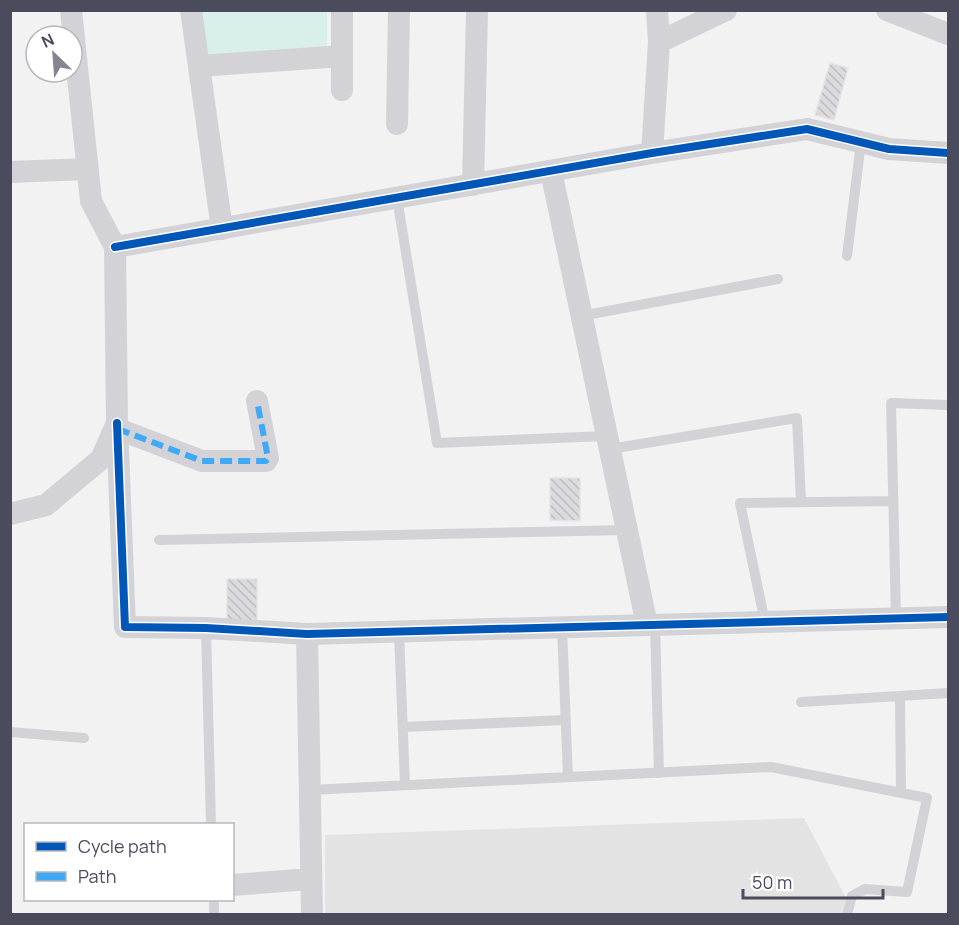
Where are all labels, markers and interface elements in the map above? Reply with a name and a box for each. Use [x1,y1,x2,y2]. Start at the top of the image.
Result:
north arrow [24,24,84,84]
text: N [38,28,58,53]
legend [24,823,234,901]
text: Cycle path [78,834,167,858]
scale bar [743,862,882,900]
text: Path [78,864,116,888]
text: 50 m [752,870,792,894]

